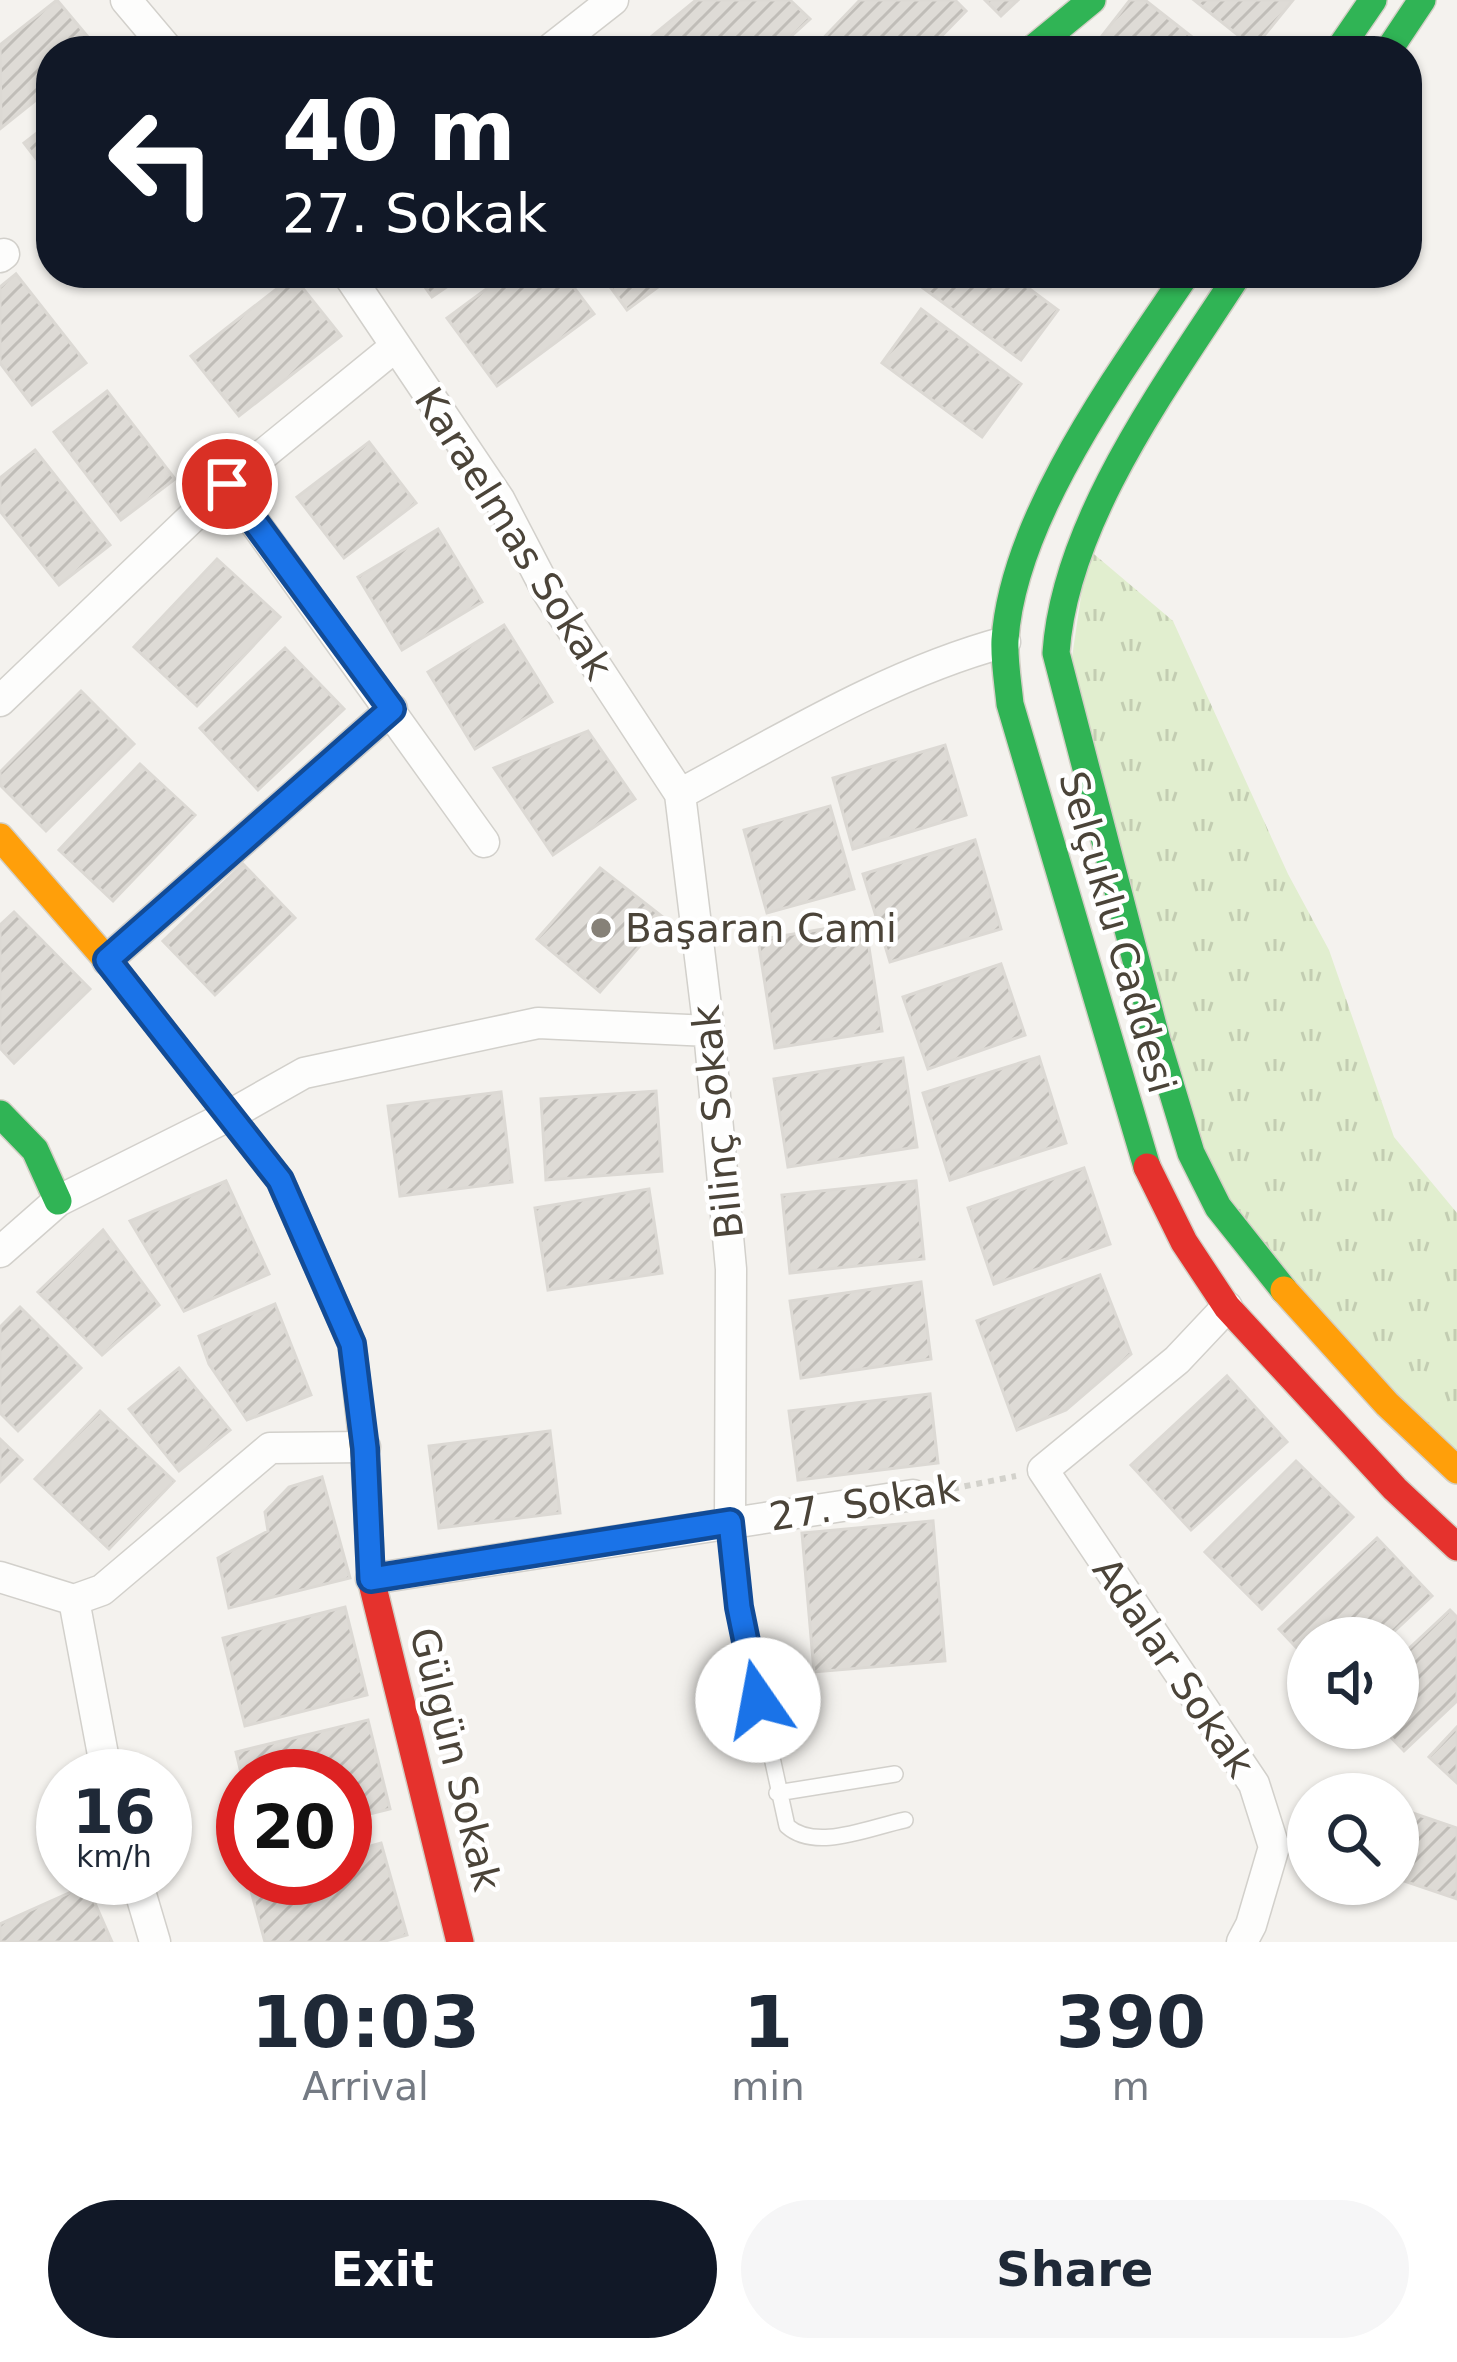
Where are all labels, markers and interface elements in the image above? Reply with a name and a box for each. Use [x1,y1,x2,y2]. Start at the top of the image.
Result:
text: 40 m [282,82,516,180]
icon: left [84,84,240,240]
text: 27. Sokak [282,182,547,245]
street label: Karaelmas Sokak [406,379,622,688]
pin [176,433,278,535]
icon: arrive [194,451,260,517]
street label: Selçuklu Caddesi [1050,766,1185,1098]
place label: Başaran Cami [625,906,897,951]
marker: Başaran Cami [588,915,614,941]
street label: Bilinç Sokak [683,1002,752,1241]
street label: 27. Sokak [766,1465,963,1540]
street label: Adalar Sokak [1084,1549,1264,1786]
map controls [1287,1617,1419,1905]
button: sound [1287,1617,1419,1749]
street label: Gülgün Sokak [401,1623,510,1896]
position arrow [695,1637,821,1763]
speed limit sign: 20 [216,1749,372,1905]
button: search [1287,1773,1419,1905]
text: 16 [72,1777,156,1847]
text: km/h [76,1839,152,1874]
text: 10:03 [251,1980,480,2064]
text: 1 [743,1980,793,2064]
text: 390 [1056,1980,1206,2064]
text: Arrival [302,2064,429,2109]
text: min [731,2064,805,2109]
text: m [1112,2064,1150,2109]
button: Exit [48,2200,717,2338]
button: Share [741,2200,1409,2338]

